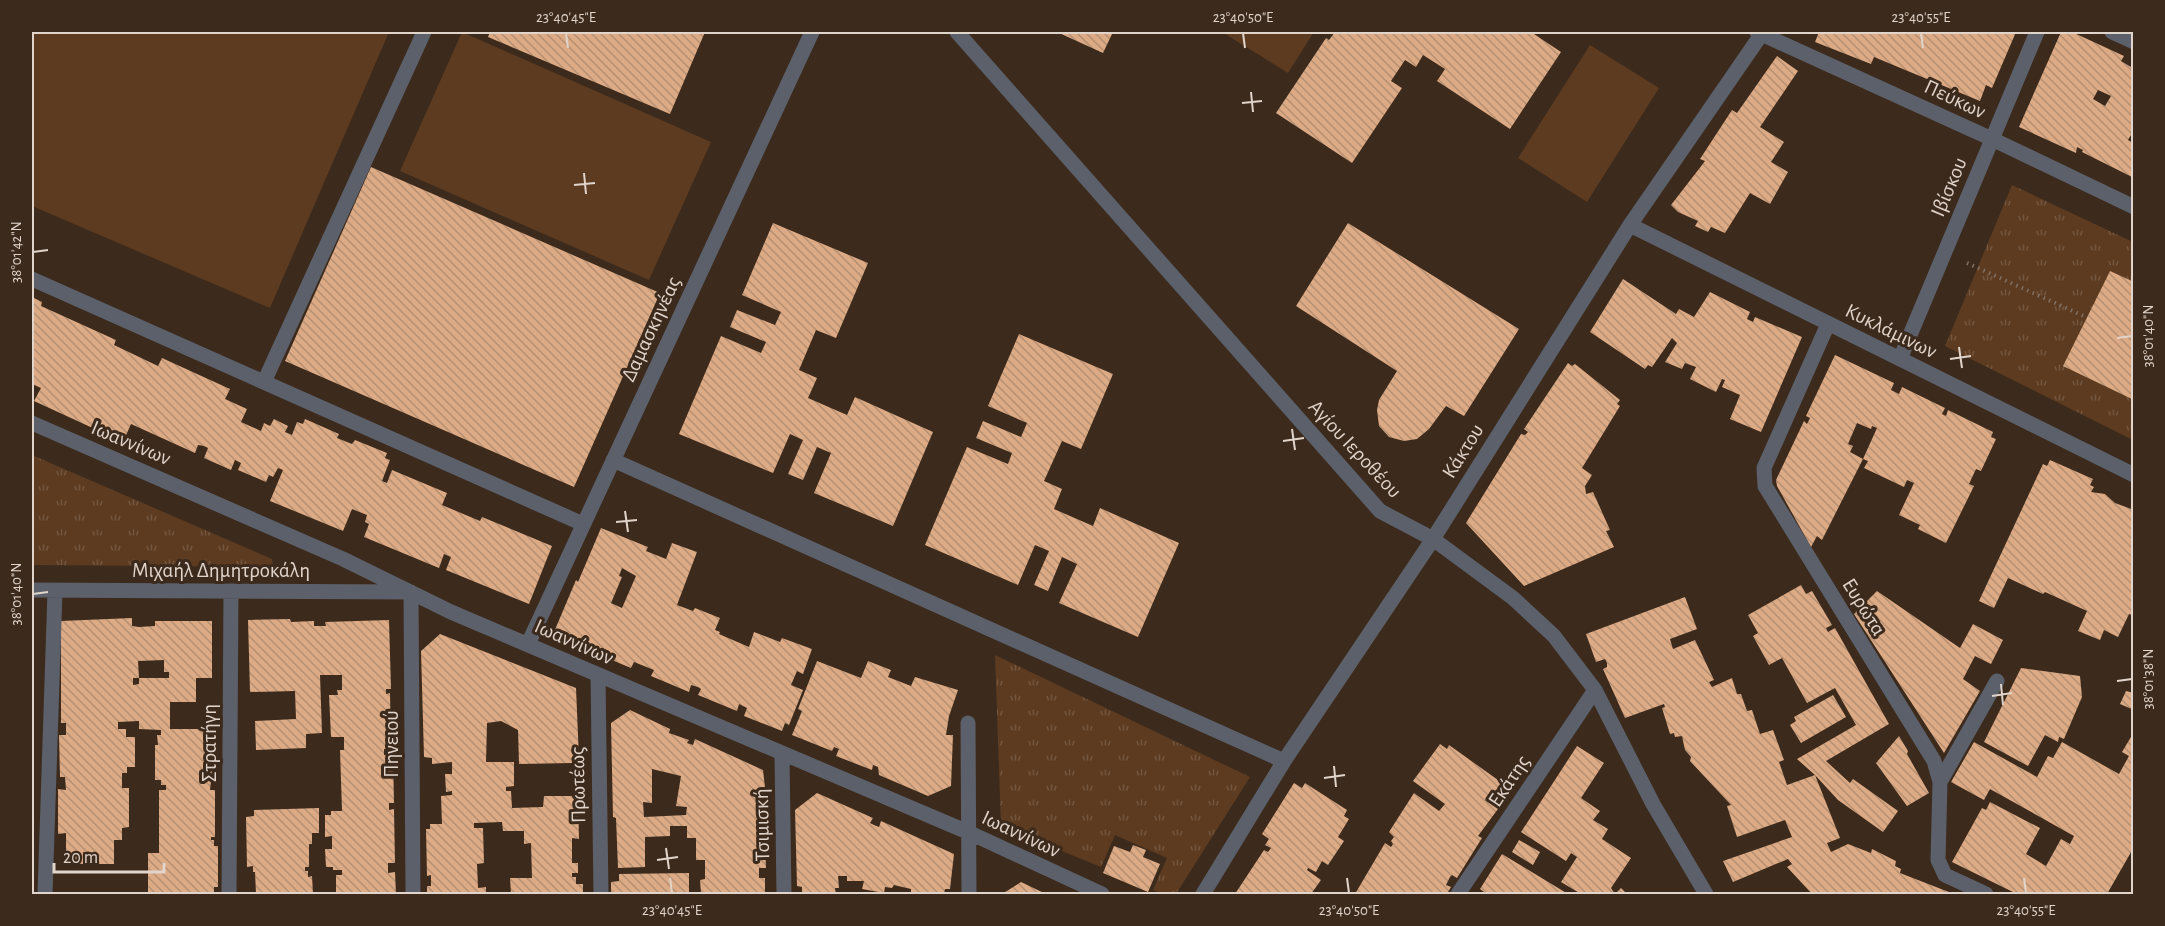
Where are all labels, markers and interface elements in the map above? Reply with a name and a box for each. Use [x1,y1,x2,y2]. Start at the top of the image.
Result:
text: 23°40'45"E [536,10,596,25]
text: 23°40'50"E [1213,10,1273,25]
text: 23°40'55"E [1892,10,1951,25]
street label: Πεύκων [1921,76,1989,122]
street label: Ιβίσκου [1927,154,1971,220]
text: 38°01'42"N [9,221,24,283]
street label: Δαμασκηνέας [618,273,684,385]
street label: Κυκλάμινων [1842,300,1940,362]
text: 38°01'40"N [2141,305,2156,367]
street label: Αγίου Ιεροθέου [1305,396,1405,502]
street label: Ιωαννίνων [88,417,174,469]
street label: Κάκτου [1438,420,1488,482]
street label: Μιχαήλ Δημητροκάλη [132,560,310,581]
text: 38°01'40"N [9,563,24,625]
street label: Ευρώτα [1838,575,1890,639]
street label: Ιωαννίνων [531,615,617,669]
text: 38°01'38"N [2141,649,2156,710]
street label: Στρατήγη [199,704,220,782]
street label: Πηνειού [381,710,402,778]
street label: Πρωτέως [567,747,589,823]
street label: Εκάτης [1484,751,1534,811]
street label: Τσιμισκή [751,788,773,862]
street label: Ιωαννίνων [979,807,1064,861]
scale bar [54,836,164,874]
text: 20 m [63,849,98,867]
text: 23°40'45"E [642,903,702,918]
text: 23°40'50"E [1319,903,1379,918]
text: 23°40'55"E [1997,903,2056,918]

